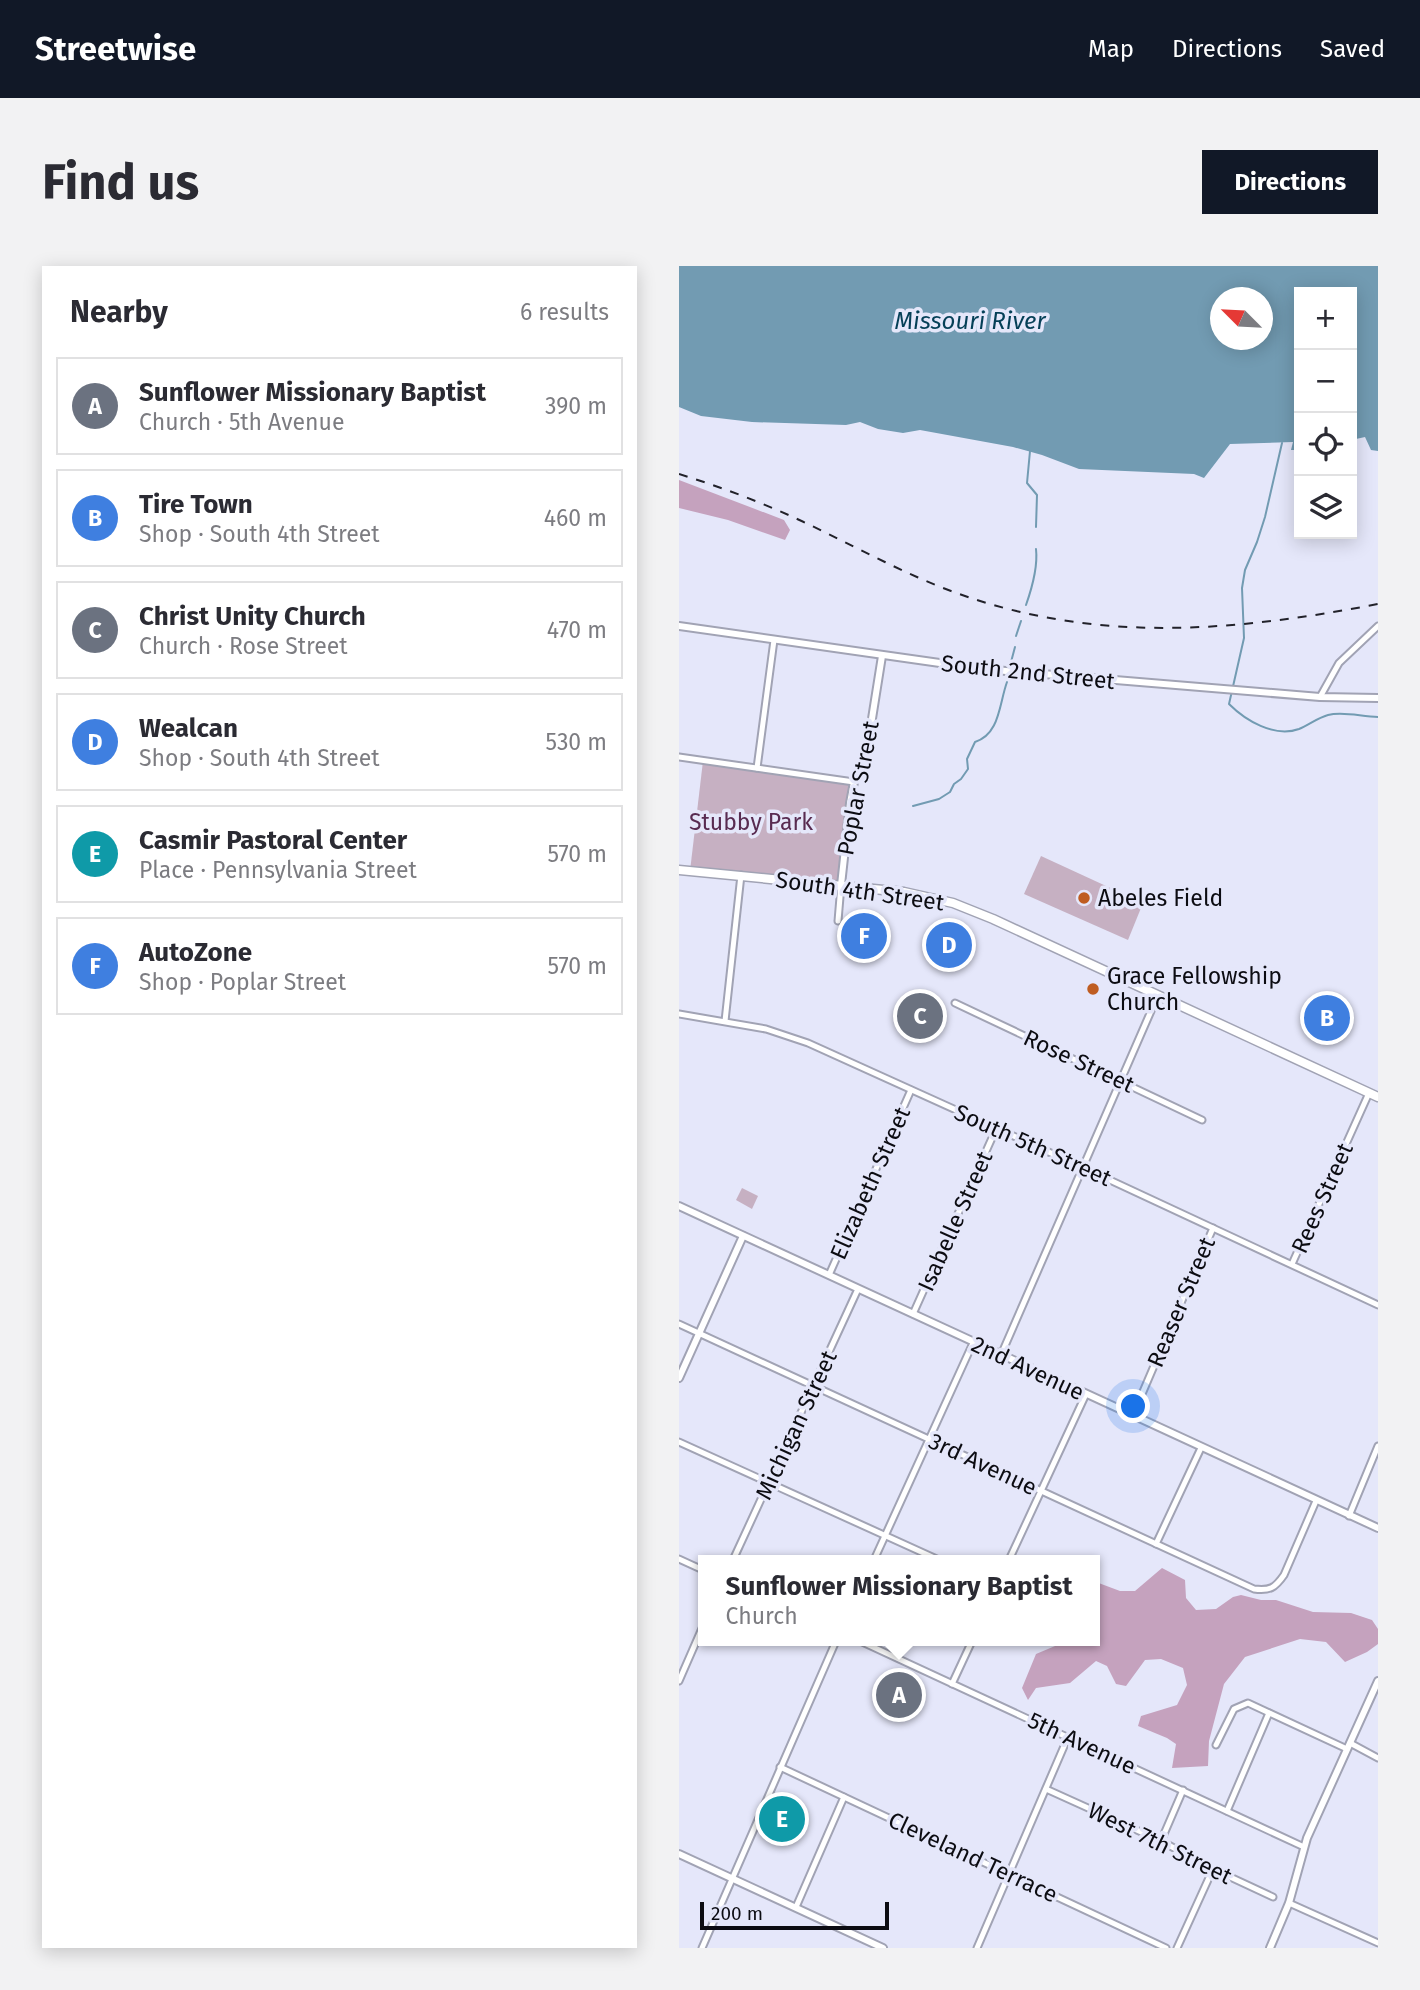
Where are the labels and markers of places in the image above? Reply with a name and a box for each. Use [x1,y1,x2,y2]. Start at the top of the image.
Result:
place label: Abeles Field [1098,884,1223,912]
marker: Abeles Field [1076,890,1092,906]
pin: F [841,910,887,962]
pin: D [926,919,972,971]
place label: Grace Fellowship Church [1107,962,1282,1016]
marker: Grace Fellowship Church [1085,981,1101,997]
pin: C [897,990,943,1042]
pin: B [1304,992,1350,1044]
pin: A [876,1669,922,1721]
pin: E [759,1793,805,1845]

